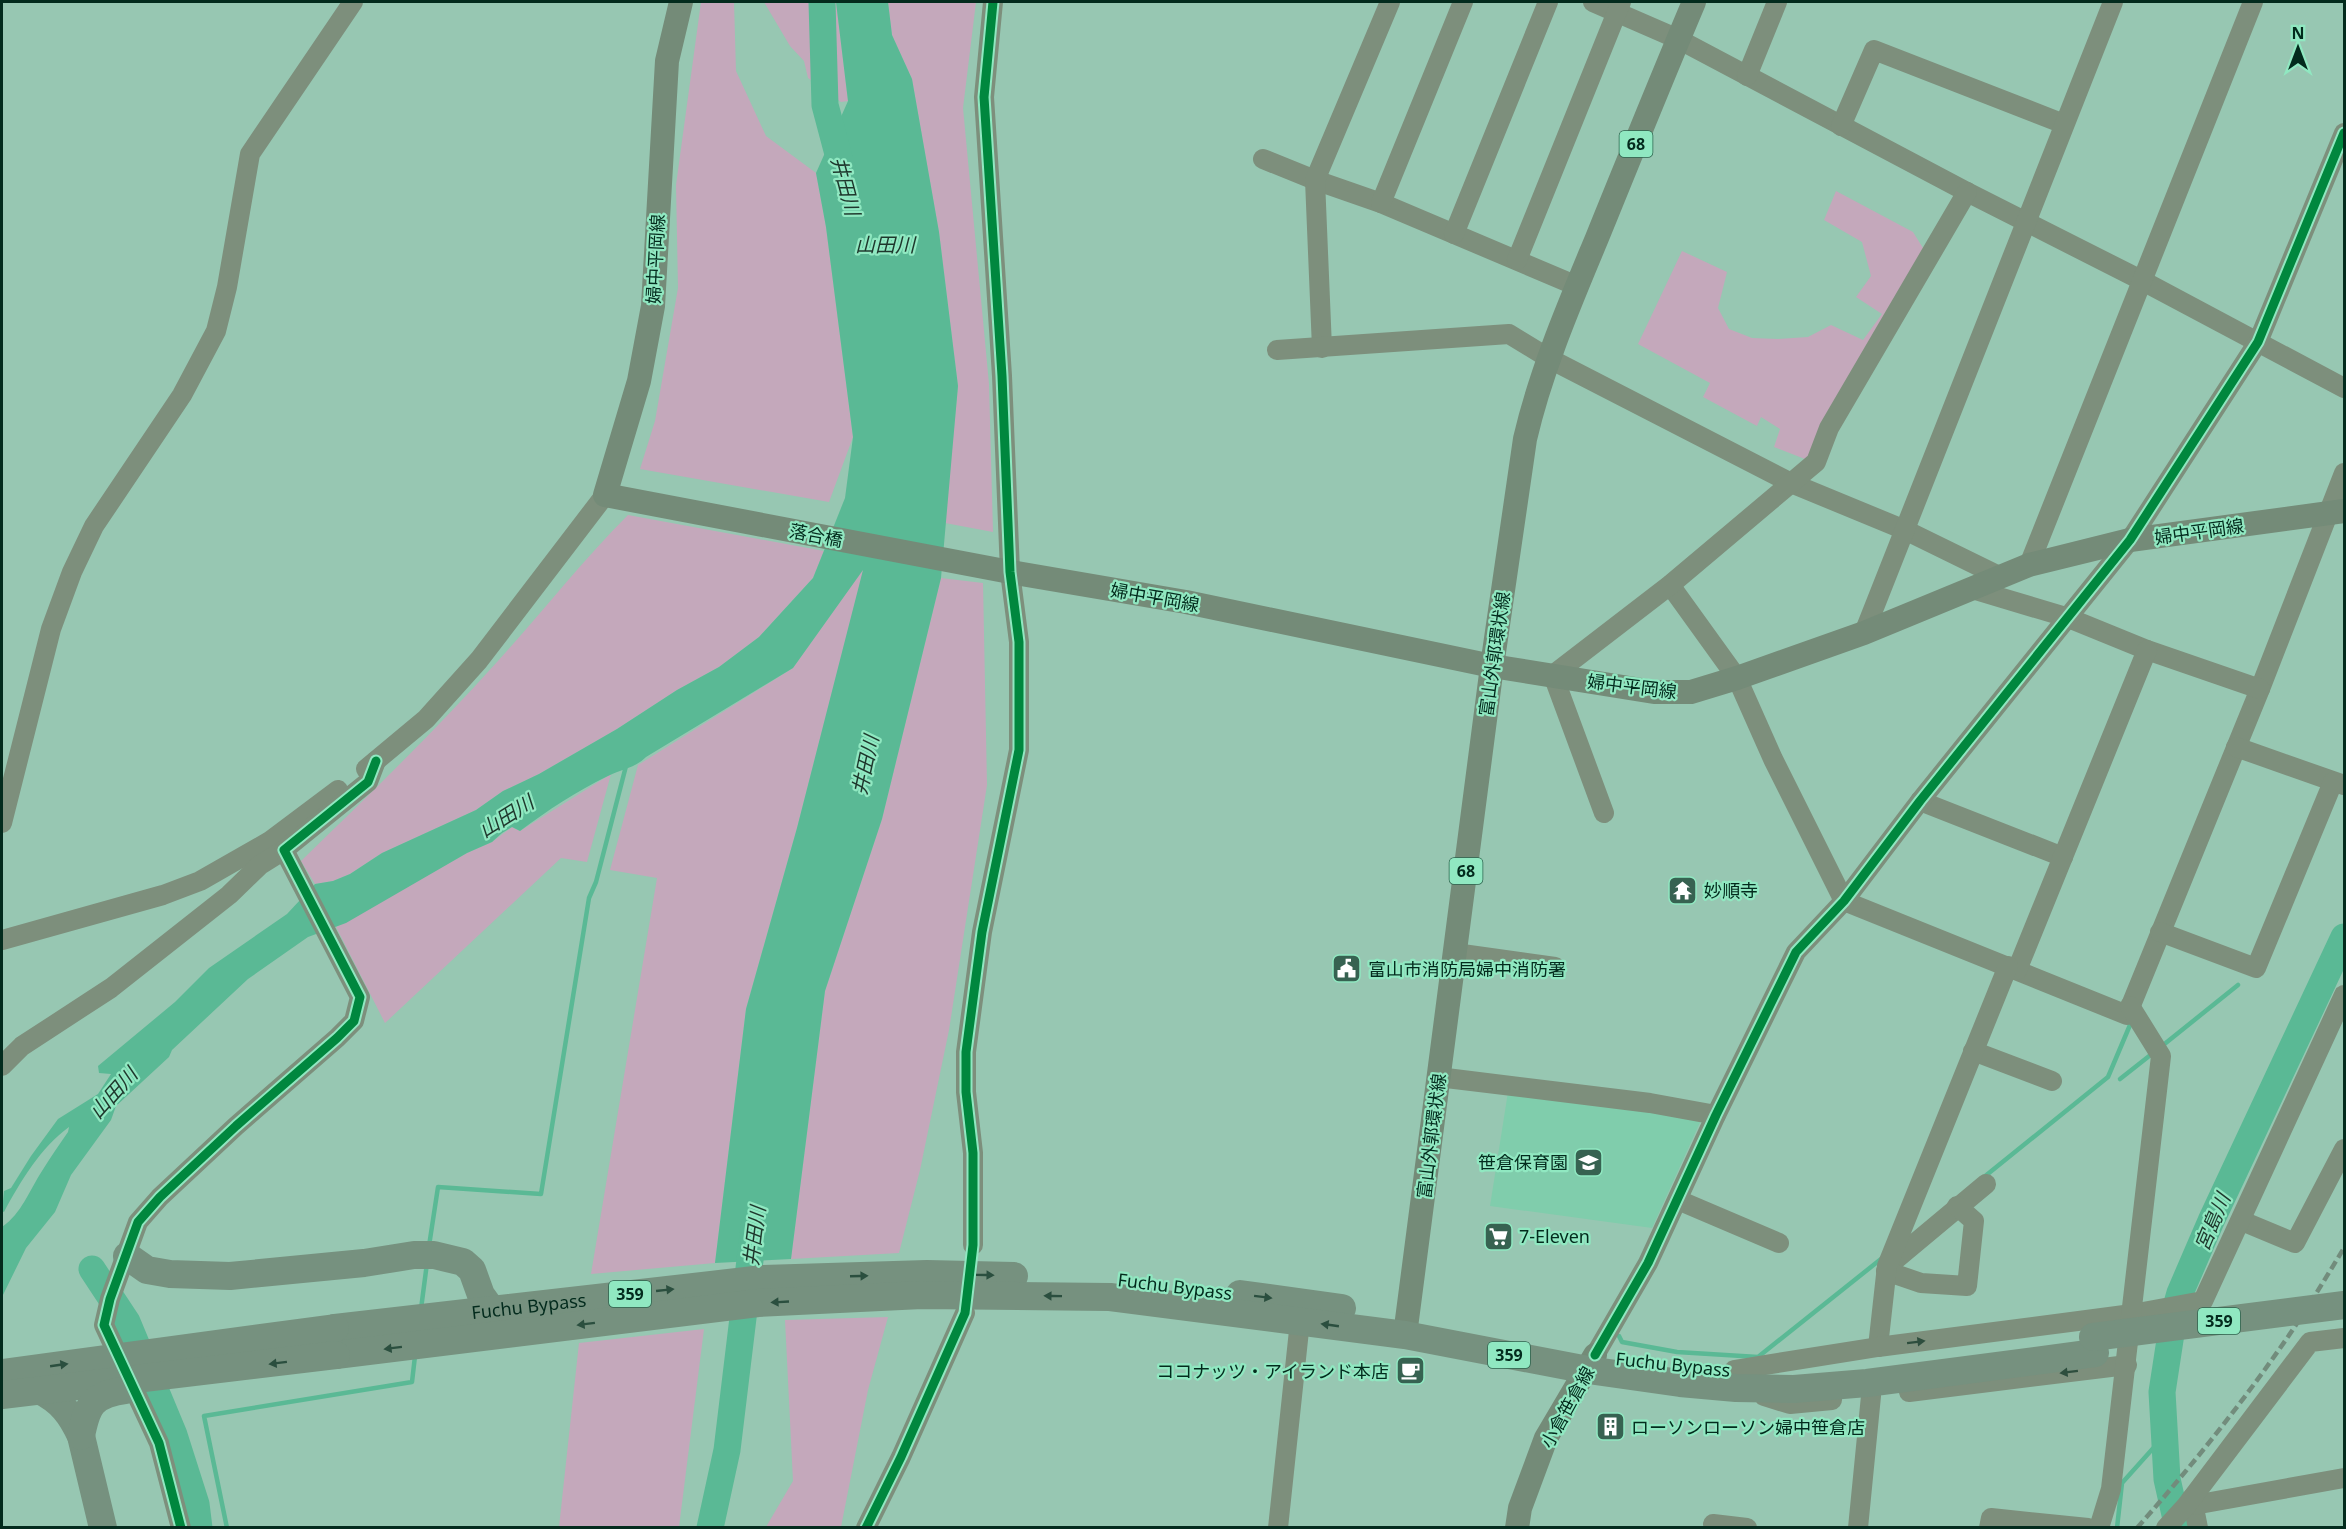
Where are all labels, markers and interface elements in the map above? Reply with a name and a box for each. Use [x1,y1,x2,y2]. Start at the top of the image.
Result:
north arrow [2268,18,2328,78]
text: N [2291,22,2305,44]
road number: 68 [1620,131,1652,157]
water label: 井田川 [825,154,867,220]
street label: 婦中平岡線 [641,213,669,305]
water label: 山田川 [855,231,917,258]
street label: 婦中平岡線 [2153,513,2245,549]
street label: 落合橋 [787,518,845,552]
street label: 婦中平岡線 [1109,577,1201,617]
street label: 富山外郭環状線 [1473,590,1515,718]
street label: 婦中平岡線 [1586,669,1678,703]
water label: 井田川 [846,731,885,797]
water label: 山田川 [473,788,540,843]
road number: 68 [1450,858,1482,884]
temple icon: 妙順寺 [1667,874,1699,906]
place label: 妙順寺 [1704,878,1758,902]
public building icon: 富山市消防局婦中消防署 [1331,953,1363,985]
place label: 富山市消防局婦中消防署 [1368,957,1566,981]
water label: 山田川 [83,1060,144,1124]
street label: 富山外郭環状線 [1411,1072,1451,1200]
school or university icon: 笹倉保育園 [1573,1146,1605,1178]
place label: 笹倉保育園 [1478,1150,1568,1174]
water label: 宮島川 [2188,1187,2237,1255]
water label: 井田川 [737,1203,771,1267]
supermarket icon: 7-Eleven [1482,1220,1514,1252]
place label: 7-Eleven [1519,1224,1590,1248]
street label: Fuchu Bypass [1116,1267,1234,1305]
one-way arrow [849,1271,868,1281]
one-way arrow [976,1271,995,1280]
road number: 359 [609,1281,651,1307]
one-way arrow [655,1285,674,1295]
street label: Fuchu Bypass [470,1287,587,1324]
one-way arrow [1043,1291,1062,1301]
one-way arrow [1253,1292,1272,1301]
one-way arrow [770,1298,789,1307]
road number: 359 [2198,1308,2240,1334]
one-way arrow [577,1320,596,1329]
one-way arrow [1320,1321,1339,1330]
one-way arrow [1907,1338,1926,1347]
road number: 359 [1488,1342,1530,1368]
one-way arrow [383,1344,402,1353]
street label: Fuchu Bypass [1614,1346,1732,1382]
cafe icon: ココナッツ・アイランド本店 [1394,1355,1426,1387]
one-way arrow [269,1358,288,1367]
place label: ココナッツ・アイランド本店 [1156,1359,1389,1383]
one-way arrow [50,1361,69,1370]
street label: 小倉笹倉線 [1535,1362,1599,1452]
one-way arrow [2059,1367,2078,1377]
building icon: ローソンローソン婦中笹倉店 [1594,1411,1626,1443]
place label: ローソンローソン婦中笹倉店 [1631,1415,1865,1439]

